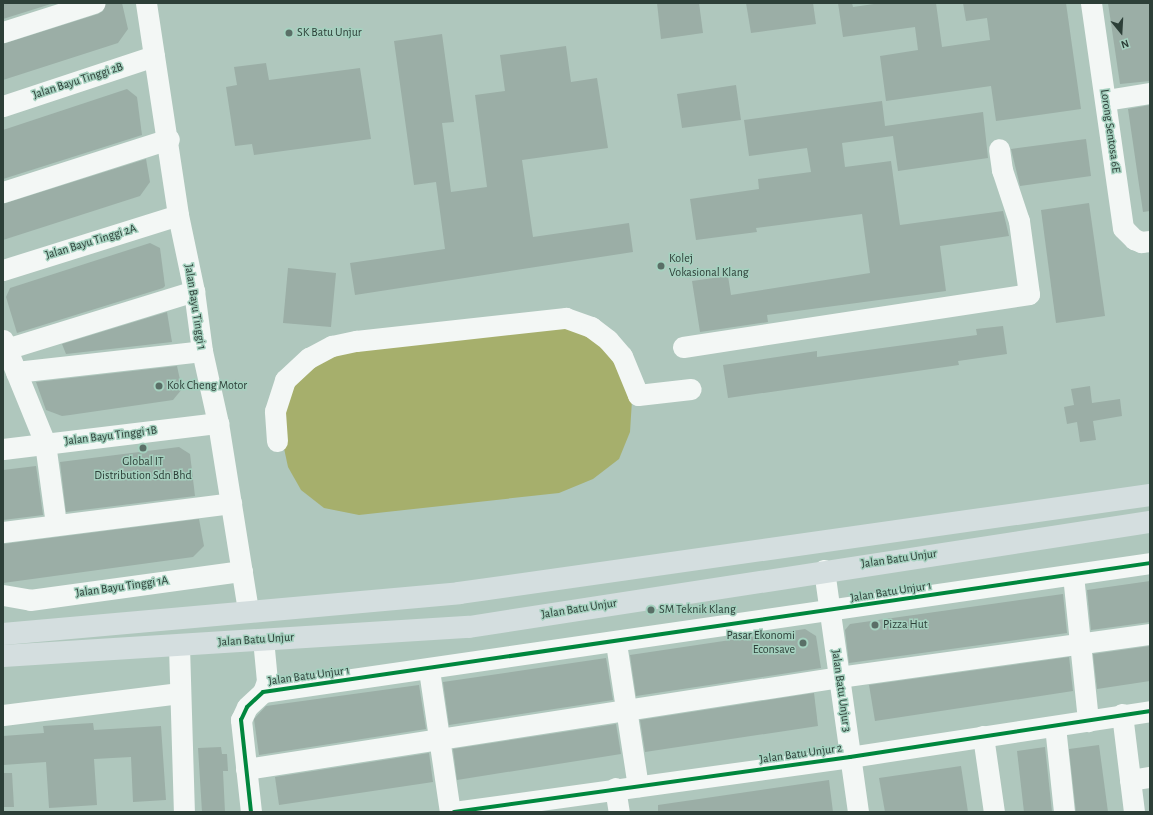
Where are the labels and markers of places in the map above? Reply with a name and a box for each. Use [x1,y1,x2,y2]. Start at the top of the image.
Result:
place label: SK Batu Unjur [297,26,362,40]
marker: SK Batu Unjur [284,28,294,38]
place label: Kolej Vokasional Klang [669,252,749,280]
marker: Kolej Vokasional Klang [656,261,666,271]
place label: Kok Cheng Motor [167,379,247,393]
marker: Kok Cheng Motor [154,381,164,391]
marker: Global IT Distribution Sdn Bhd [138,443,148,453]
place label: Global IT Distribution Sdn Bhd [94,455,192,483]
place label: SM Teknik Klang [659,603,736,617]
marker: SM Teknik Klang [646,605,656,615]
place label: Pizza Hut [883,618,928,632]
marker: Pizza Hut [870,620,880,630]
place label: Pasar Ekonomi Econsave [727,629,795,657]
marker: Pasar Ekonomi Econsave [798,638,808,648]

